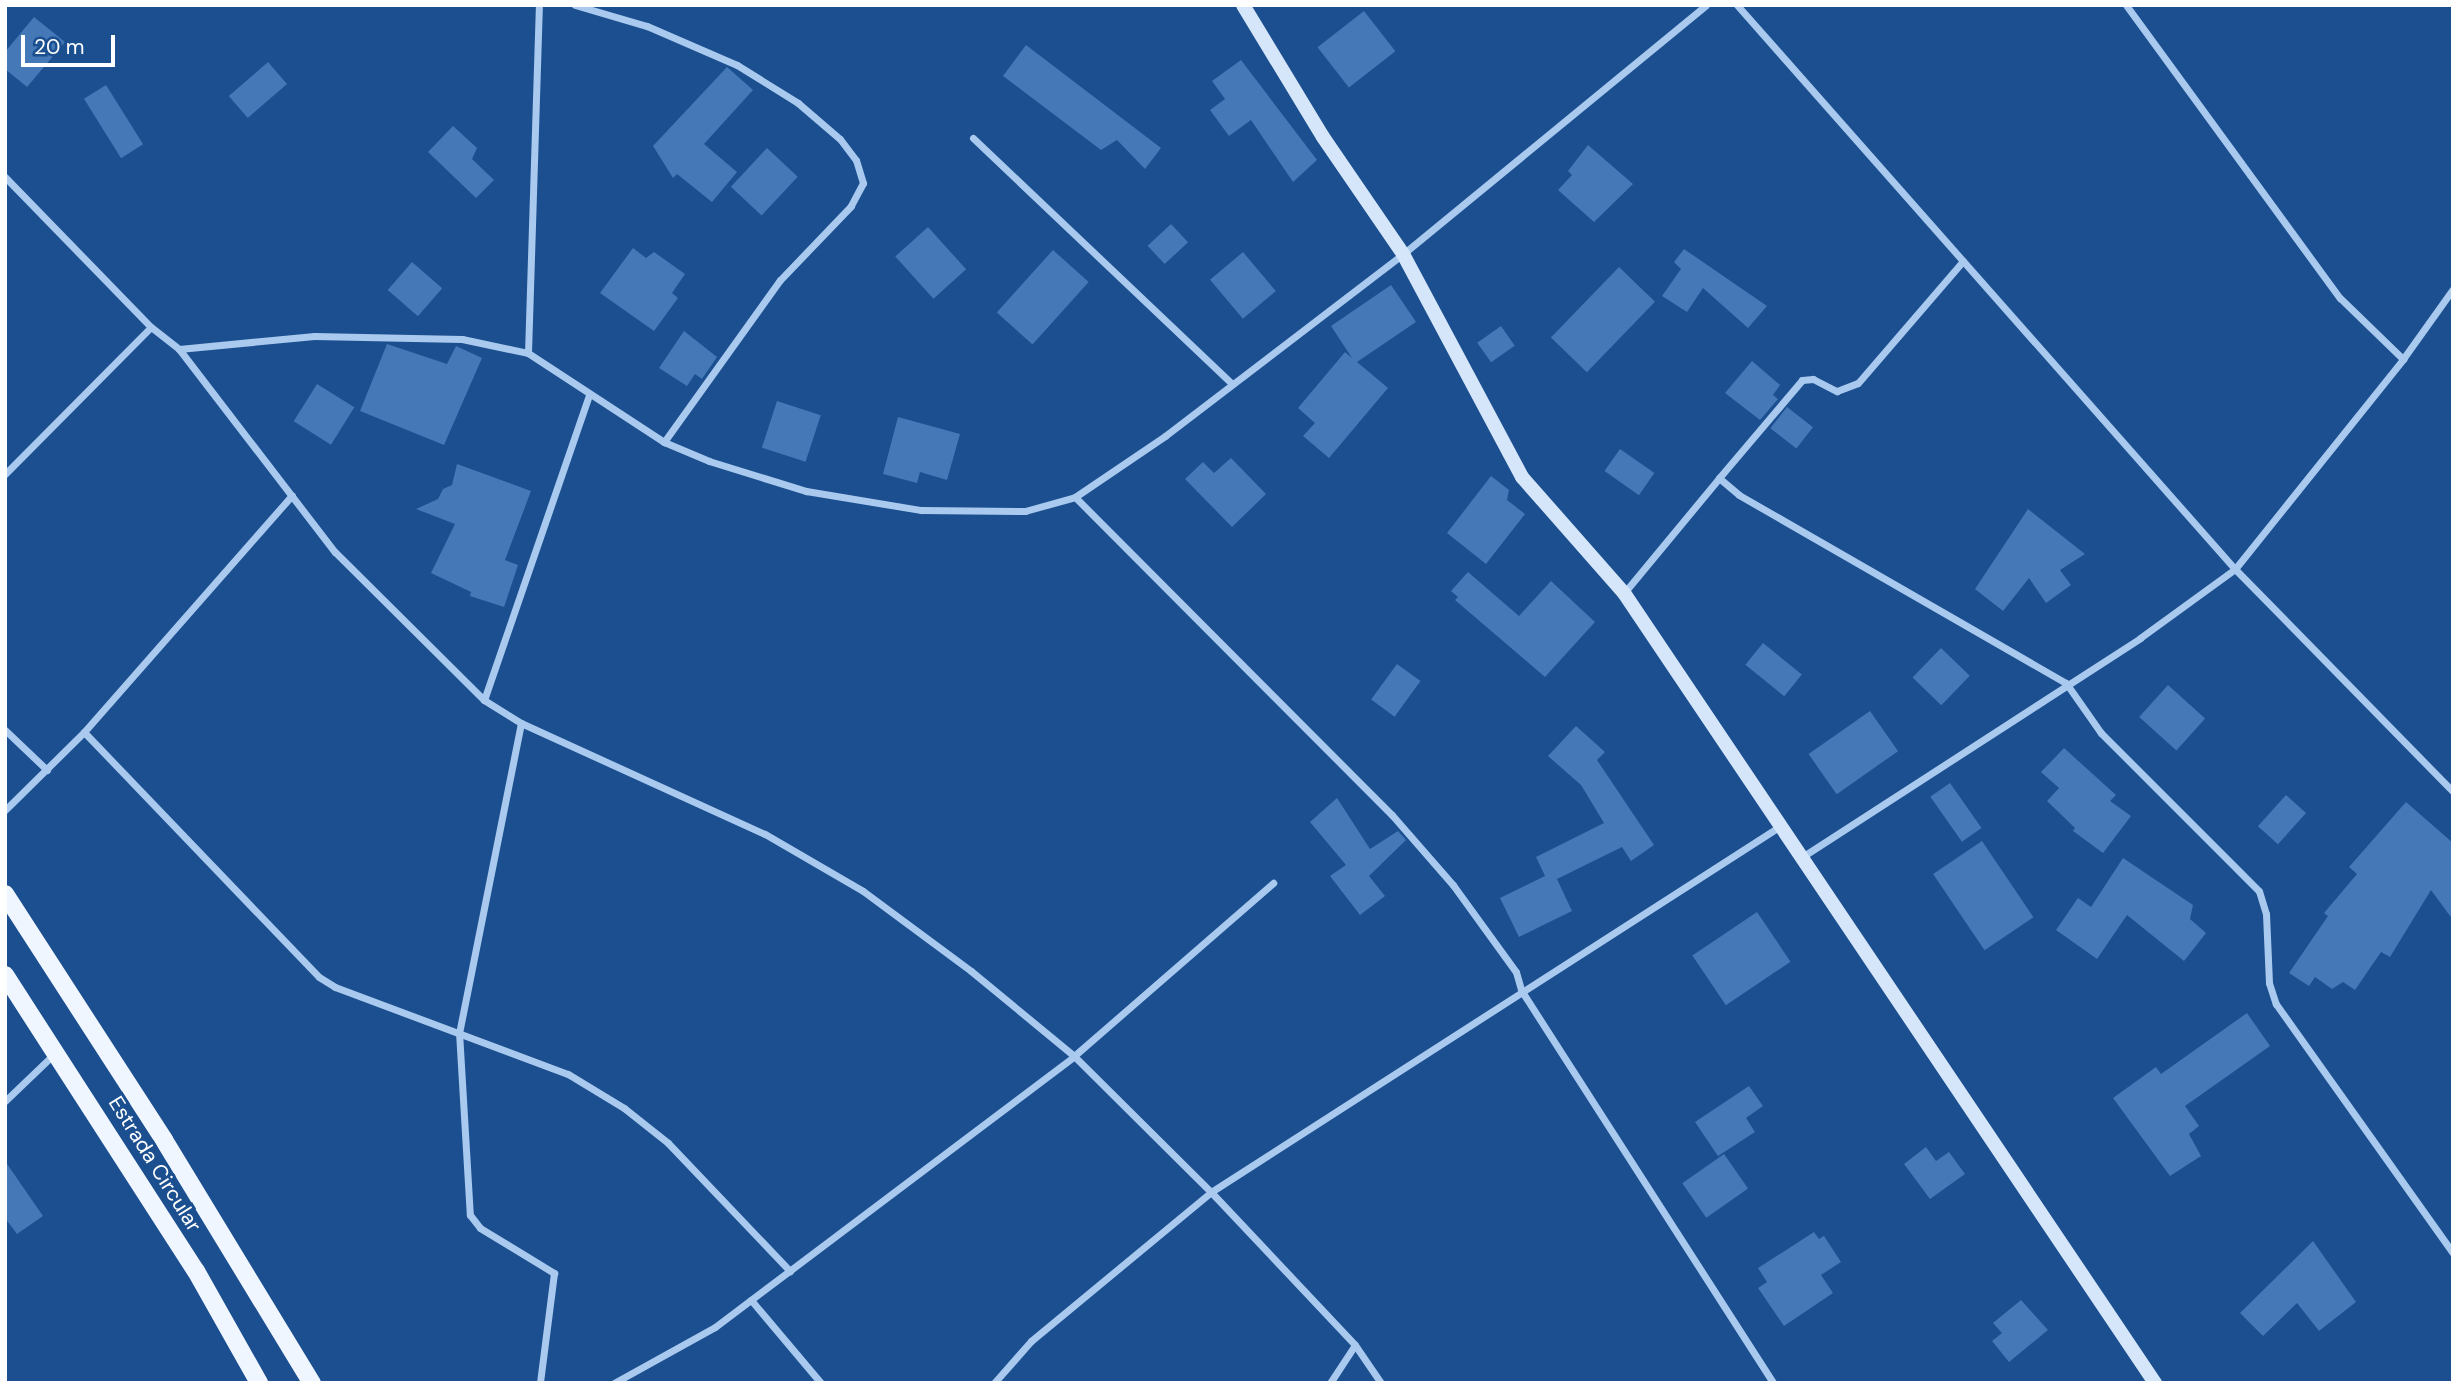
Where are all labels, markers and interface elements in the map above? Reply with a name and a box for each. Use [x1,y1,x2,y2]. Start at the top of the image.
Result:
scale bar [24,21,119,65]
text: 20 m [34,33,85,61]
street label: Estrada Circular [103,1092,207,1236]

